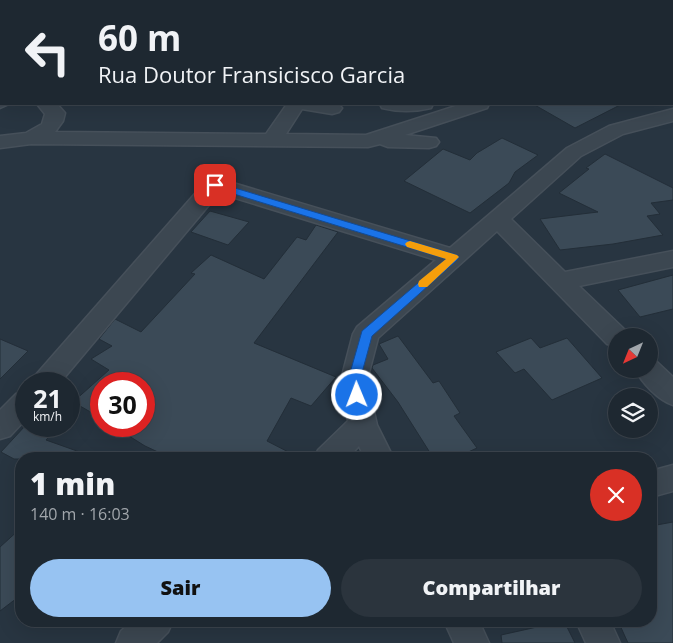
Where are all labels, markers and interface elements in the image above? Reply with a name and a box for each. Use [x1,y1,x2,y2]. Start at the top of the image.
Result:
text: 60 m [98,14,181,61]
icon: left [15,20,80,85]
text: Rua Doutor Fransicisco Garcia [98,59,405,89]
pin [194,164,236,206]
icon: arrive [201,171,229,199]
north arrow [608,328,658,378]
map controls [608,328,658,438]
position arrow [330,368,382,420]
speed limit sign: 30 [90,372,155,437]
text: 21 [33,381,62,415]
button: layers [608,388,658,438]
text: km/h [33,408,62,425]
text: 1 min [30,463,115,504]
button: close [590,469,642,521]
text: 140 m · 16:03 [30,503,130,525]
button: Sair [30,559,331,617]
button: Compartilhar [341,559,642,617]

